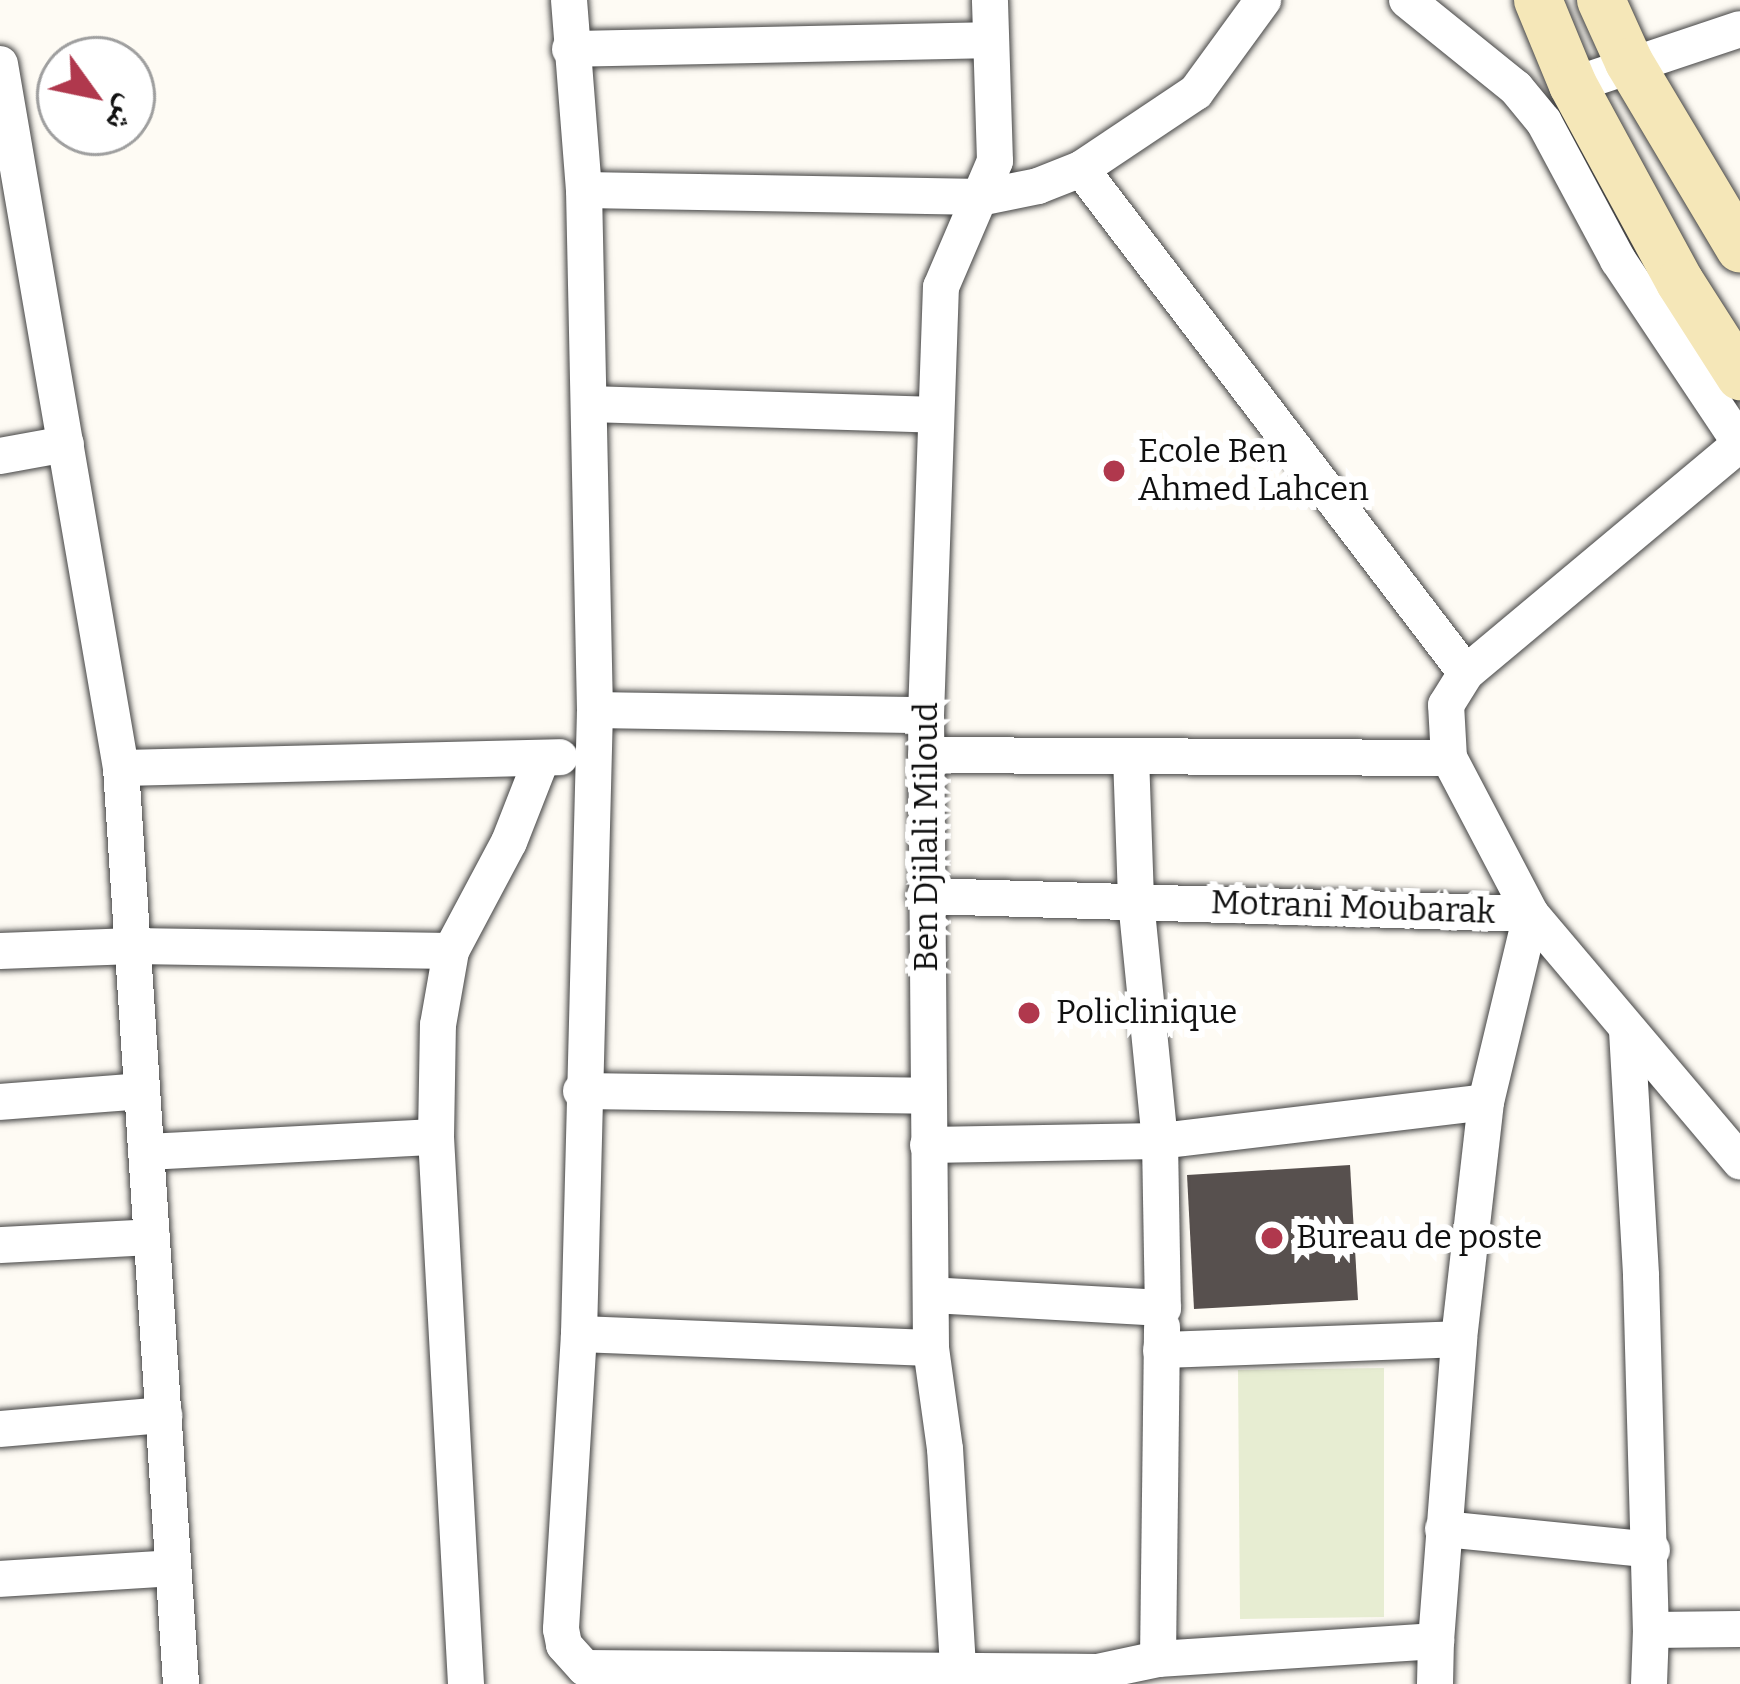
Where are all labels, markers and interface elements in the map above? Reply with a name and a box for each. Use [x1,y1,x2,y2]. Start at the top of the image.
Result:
north arrow [36,36,156,156]
text: ش [97,88,150,140]
place label: Ecole Ben Ahmed Lahcen [1138,432,1369,510]
marker: Ecole Ben Ahmed Lahcen [1101,458,1127,484]
street label: Ben Djilali Miloud [907,702,947,972]
street label: Motrani Moubarak [1210,883,1496,933]
place label: Policlinique [1056,993,1237,1033]
marker: Policlinique [1013,997,1045,1029]
place label: Bureau de poste [1296,1218,1542,1258]
marker: Bureau de poste [1259,1225,1285,1251]

